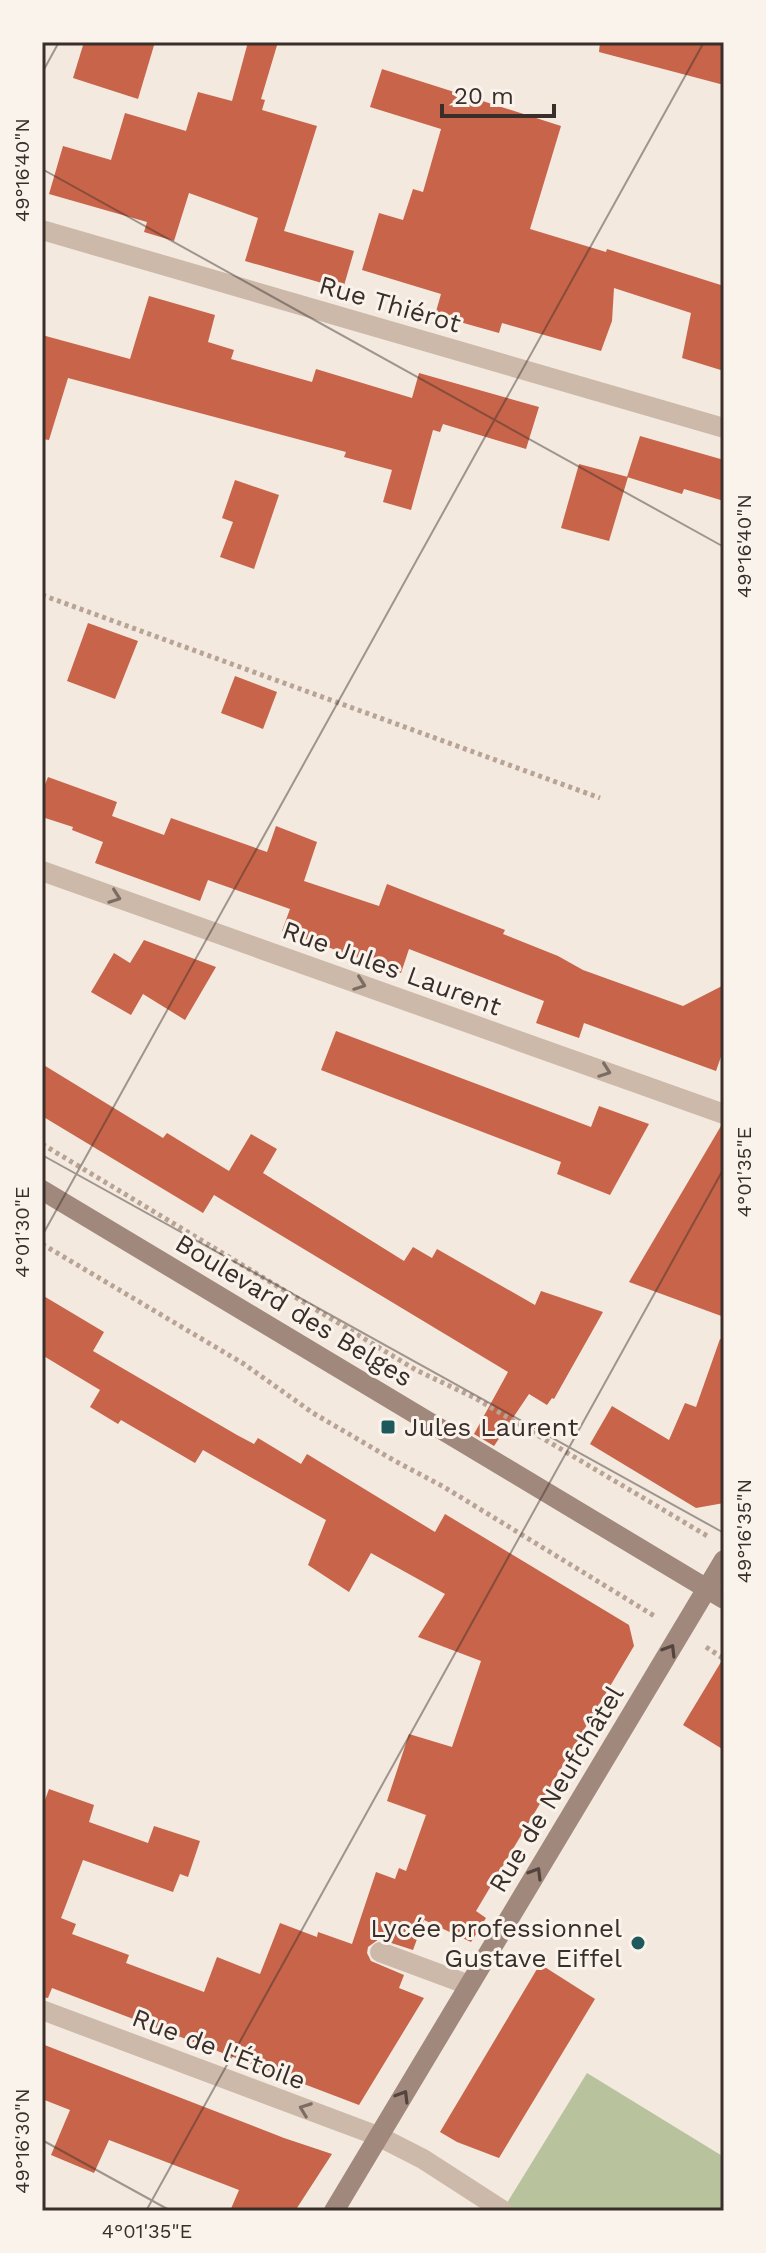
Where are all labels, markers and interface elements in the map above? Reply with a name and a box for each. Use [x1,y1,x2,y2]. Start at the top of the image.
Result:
scale bar [442,68,554,118]
text: 20 m [454,82,514,110]
text: 49°16'40"N [10,118,34,222]
street label: Rue Thiérot [316,269,464,339]
text: 49°16'40"N [732,494,756,598]
one-way arrow [108,887,122,904]
street label: Rue Jules Laurent [278,914,506,1022]
one-way arrow [353,974,367,991]
one-way arrow [598,1062,612,1078]
text: 4°01'35"E [732,1127,756,1217]
text: 4°01'30"E [10,1186,34,1278]
street label: Boulevard des Belges [170,1227,418,1393]
place label: Jules Laurent [404,1412,578,1442]
marker: Jules Laurent [379,1418,397,1436]
text: 49°16'35"N [732,1479,756,1583]
one-way arrow [660,1644,676,1659]
street label: Rue de Neufchâtel [482,1680,630,1898]
one-way arrow [526,1867,542,1882]
place label: Lycée professionnel Gustave Eiffel [370,1913,622,1973]
marker: Lycée professionnel Gustave Eiffel [629,1934,647,1952]
street label: Rue de l'Étoile [128,2002,310,2096]
text: 49°16'30"N [10,2088,34,2194]
one-way arrow [393,2090,409,2105]
one-way arrow [299,2102,313,2119]
text: 4°01'35"E [102,2219,192,2243]

